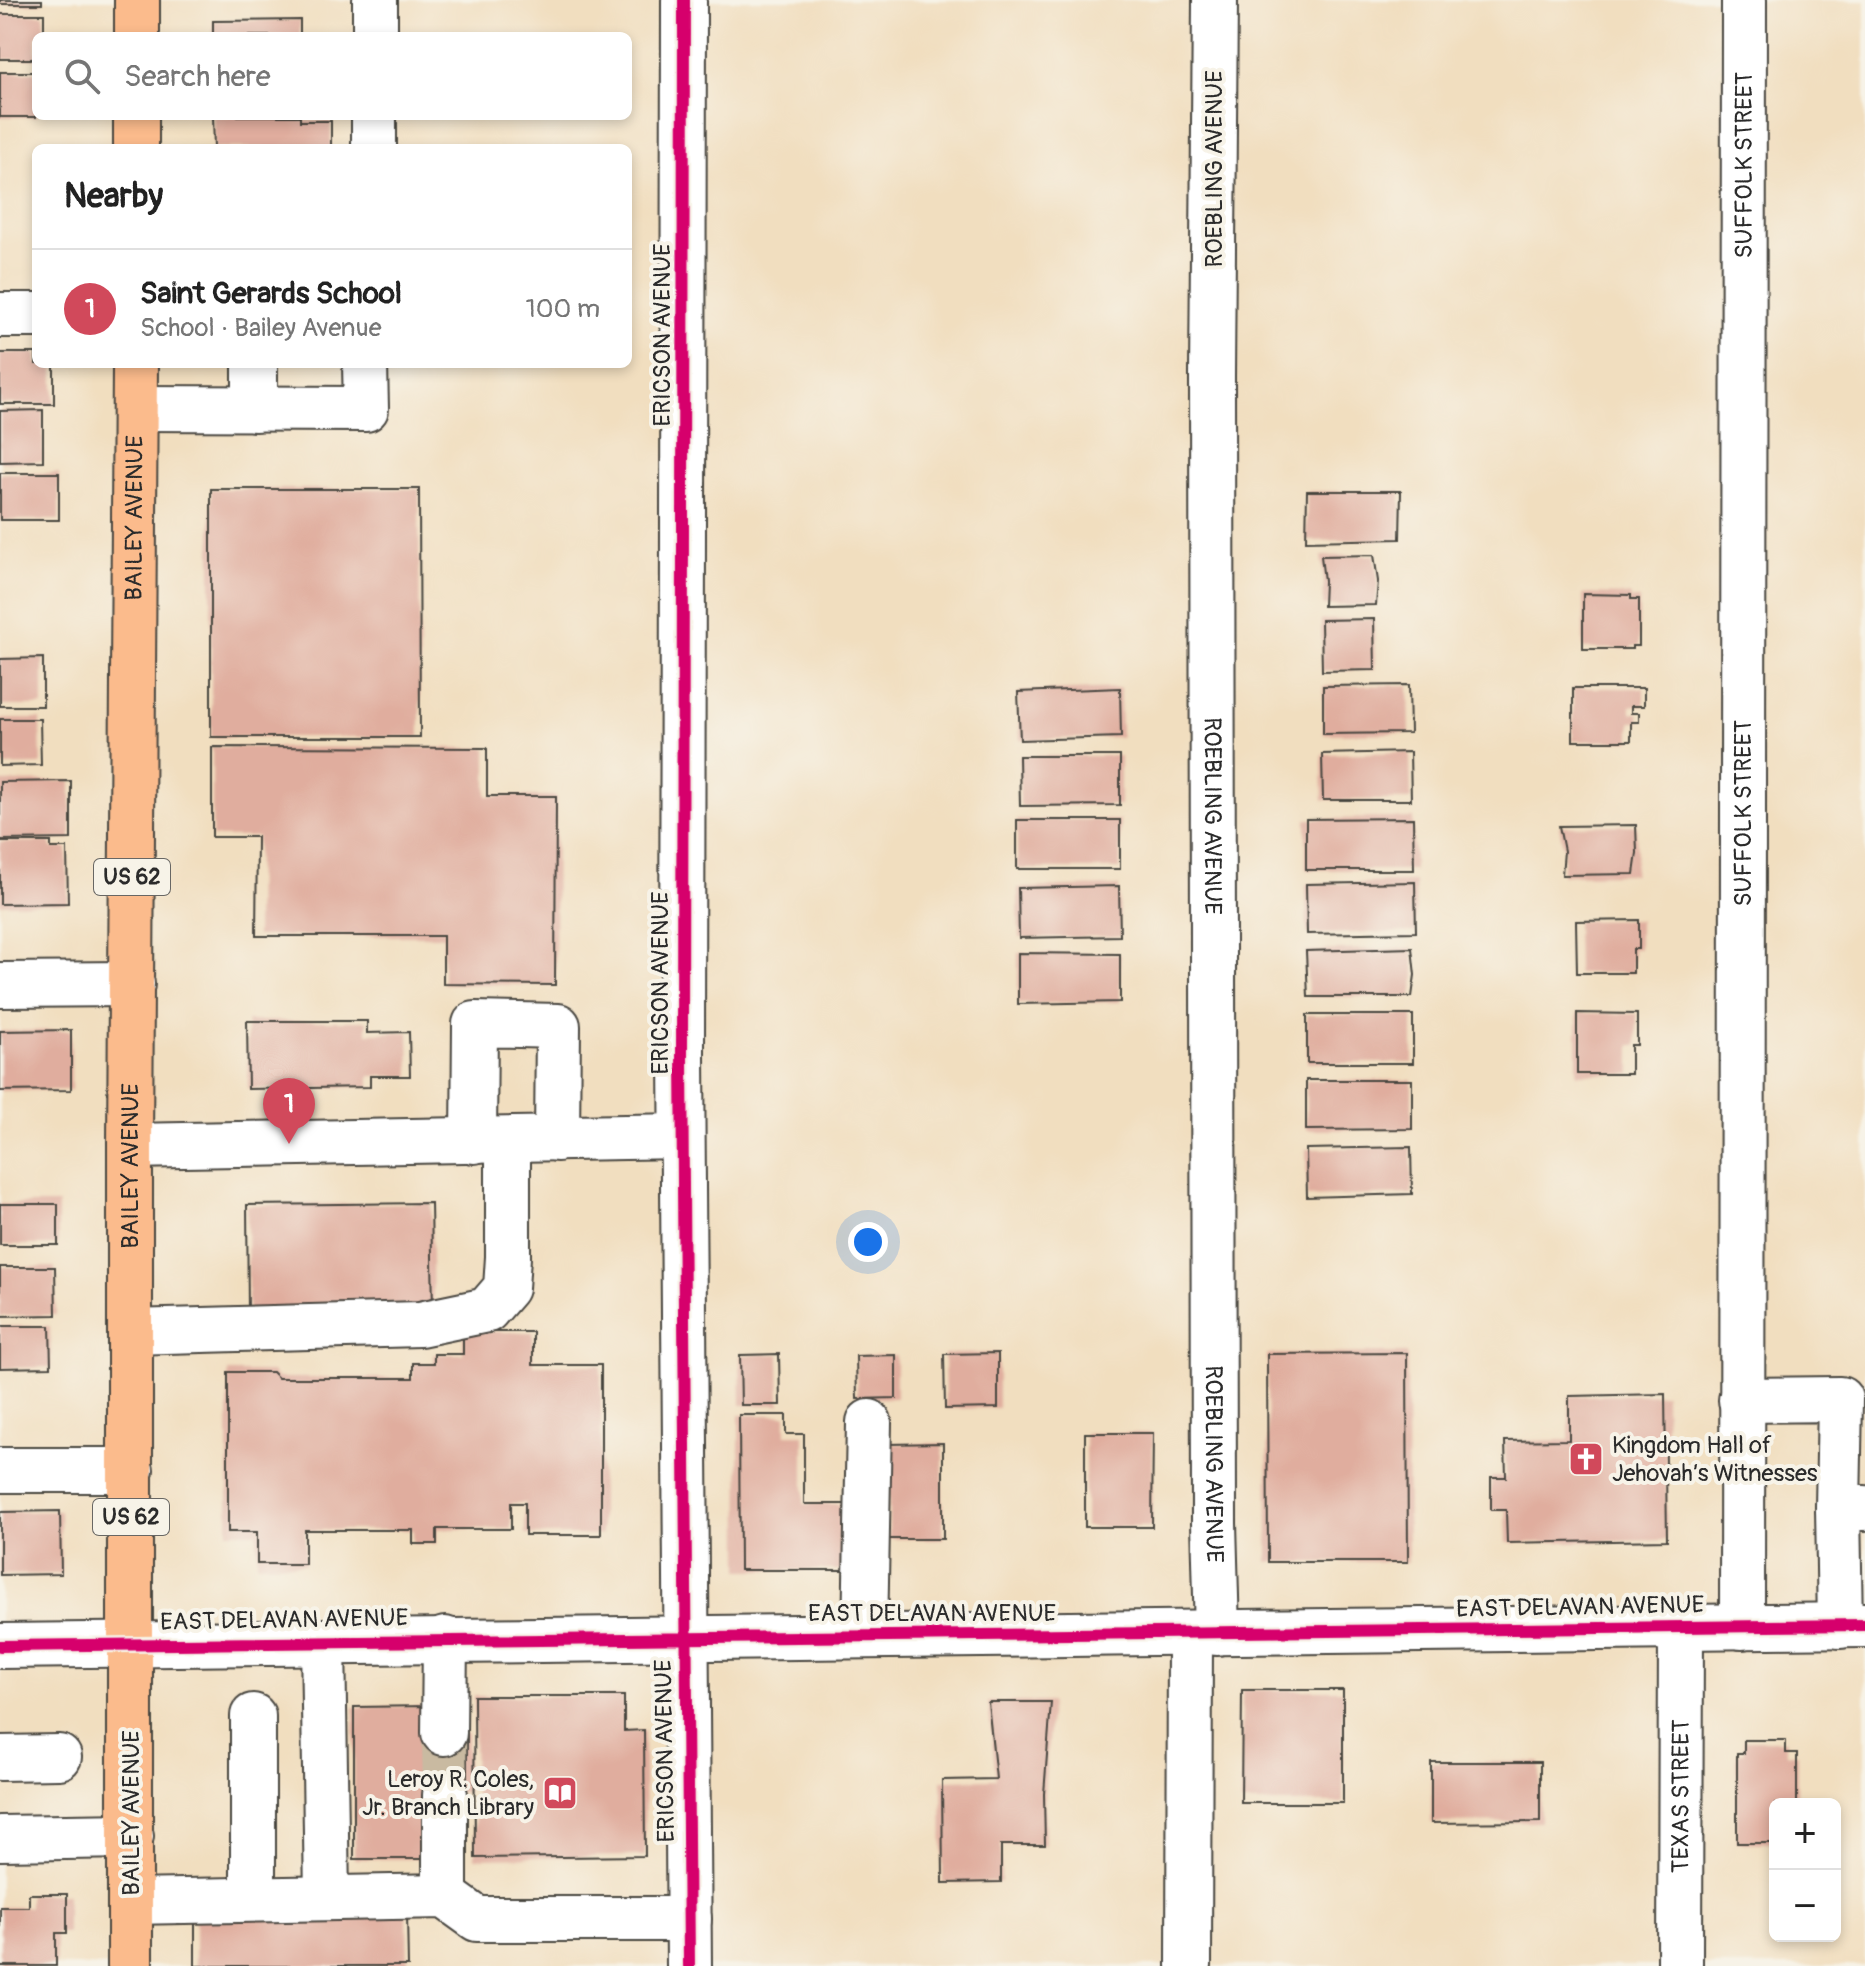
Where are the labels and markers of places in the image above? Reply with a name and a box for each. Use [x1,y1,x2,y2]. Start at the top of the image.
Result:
pin: 1 [263,1078,315,1144]
place label: Kingdom Hall of Jehovah’s Witnesses [1612,1431,1818,1488]
church icon: Kingdom Hall of Jehovah’s Witnesses [1567,1440,1605,1478]
place label: Leroy R. Coles, Jr. Branch Library [362,1765,534,1822]
library icon: Leroy R. Coles, Jr. Branch Library [541,1774,579,1812]

